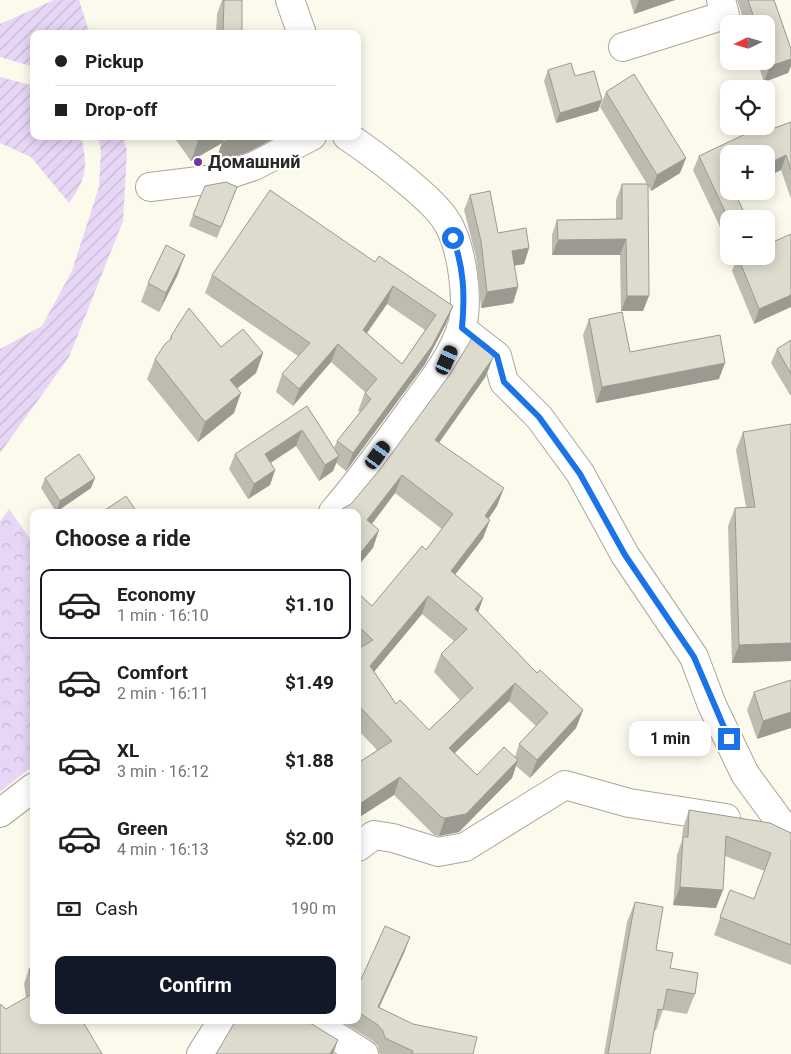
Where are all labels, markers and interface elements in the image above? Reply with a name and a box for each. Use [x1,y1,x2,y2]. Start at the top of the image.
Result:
north arrow [720,15,775,70]
map controls [720,15,775,265]
text: Pickup [85,50,144,73]
button: locate [720,80,775,135]
text: Drop-off [85,98,157,121]
button: + [720,145,775,200]
place label: Домашний [208,151,300,172]
marker: Домашний [192,156,204,168]
button: − [720,210,775,265]
route start [442,227,464,249]
car [434,343,459,377]
car [363,438,392,472]
text: Choose a ride [55,526,191,551]
icon: car [57,582,102,627]
text: Economy [117,583,196,606]
text: $1.10 [285,593,334,616]
text: 1 min · 16:10 [117,606,209,625]
icon: car [57,660,102,705]
text: Comfort [117,661,188,684]
text: $1.49 [285,671,334,694]
text: 2 min · 16:11 [117,684,209,703]
callout: 1 min [629,722,712,756]
route end [718,728,740,750]
text: 1 min [650,729,690,748]
icon: car [57,738,102,783]
text: XL [117,739,139,762]
text: $1.88 [285,749,334,772]
text: 3 min · 16:12 [117,762,209,781]
icon: car [57,816,102,861]
text: Green [117,817,168,840]
text: $2.00 [285,827,334,850]
text: 4 min · 16:13 [117,840,209,859]
icon: cash [55,895,83,923]
text: Cash [95,897,138,920]
text: 190 m [291,899,336,918]
button: Confirm [55,956,336,1014]

